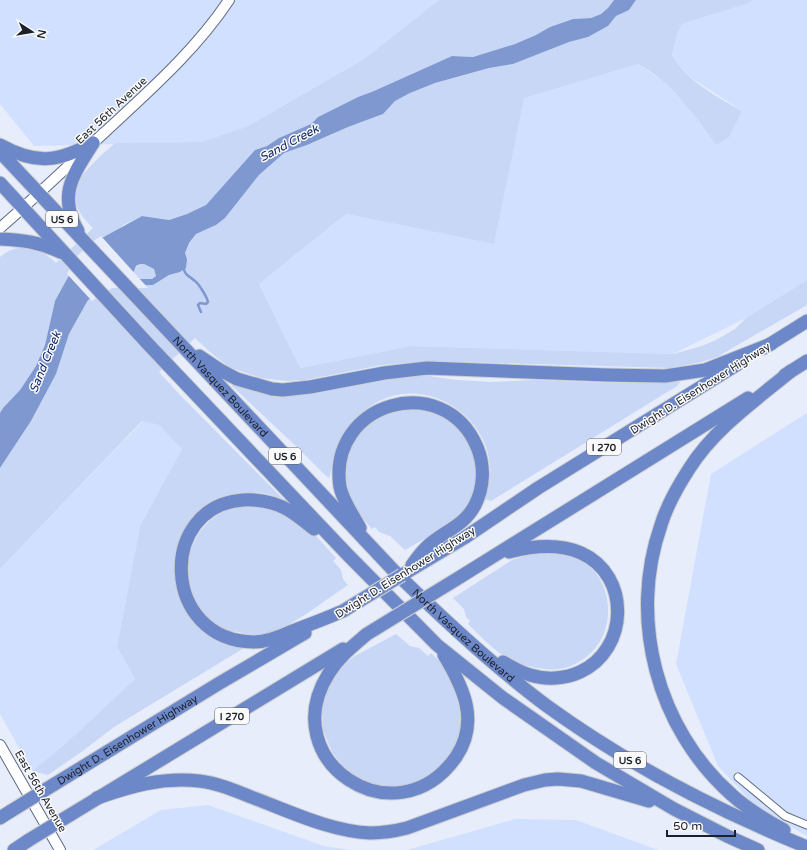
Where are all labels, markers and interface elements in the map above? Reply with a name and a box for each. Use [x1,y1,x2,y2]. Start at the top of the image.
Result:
north arrow [12,12,52,52]
text: N [34,28,49,40]
street label: East 56th Avenue [73,74,150,147]
water label: Sand Creek [257,121,322,164]
road number: US 6 [46,211,78,227]
water label: Sand Creek [26,328,64,395]
street label: North Vasquez Boulevard [170,334,271,440]
street label: Dwight D. Eisenhower Highway [628,340,773,437]
road number: I 270 [587,439,621,455]
road number: US 6 [269,448,301,464]
street label: Dwight D. Eisenhower Highway [333,524,478,621]
street label: North Vasquez Boulevard [409,586,517,685]
street label: Dwight D. Eisenhower Highway [55,692,200,788]
road number: I 270 [215,708,249,724]
street label: East 56th Avenue [12,748,69,834]
road number: US 6 [614,752,646,768]
scale bar [667,812,735,838]
text: 50 m [673,819,702,833]

